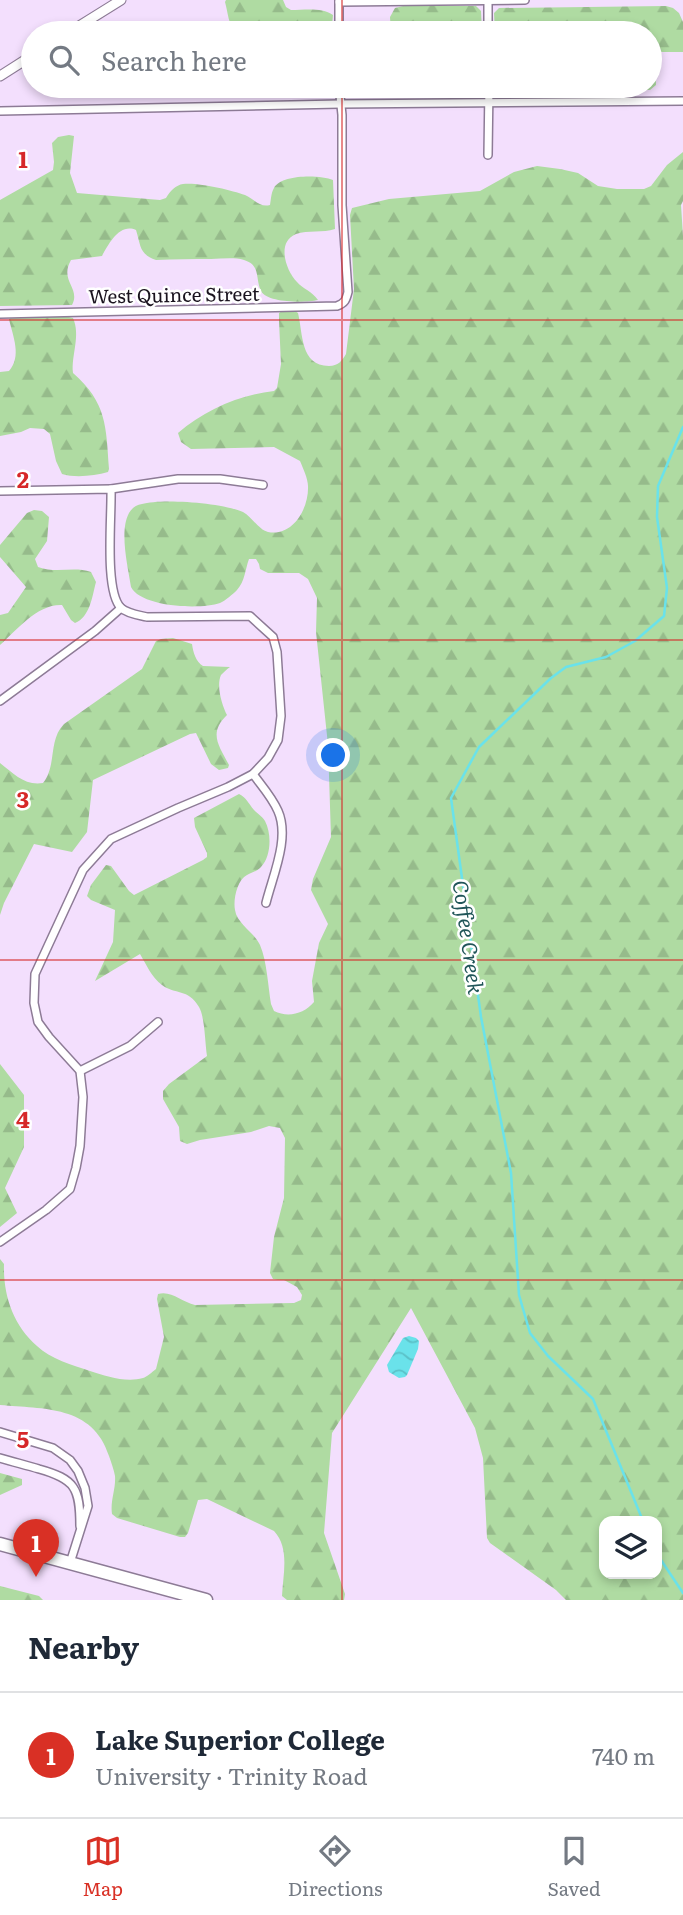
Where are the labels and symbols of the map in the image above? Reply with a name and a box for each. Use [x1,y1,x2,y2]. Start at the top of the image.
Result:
text: 1 [18,141,28,175]
street label: West Quince Street [88,279,260,309]
text: 2 [17,461,29,495]
your location [316,738,350,772]
text: 3 [17,781,29,815]
water label: Coffee Creek [447,878,493,996]
text: 4 [16,1101,30,1135]
text: 5 [17,1421,29,1455]
pin: 1 [13,1519,59,1577]

